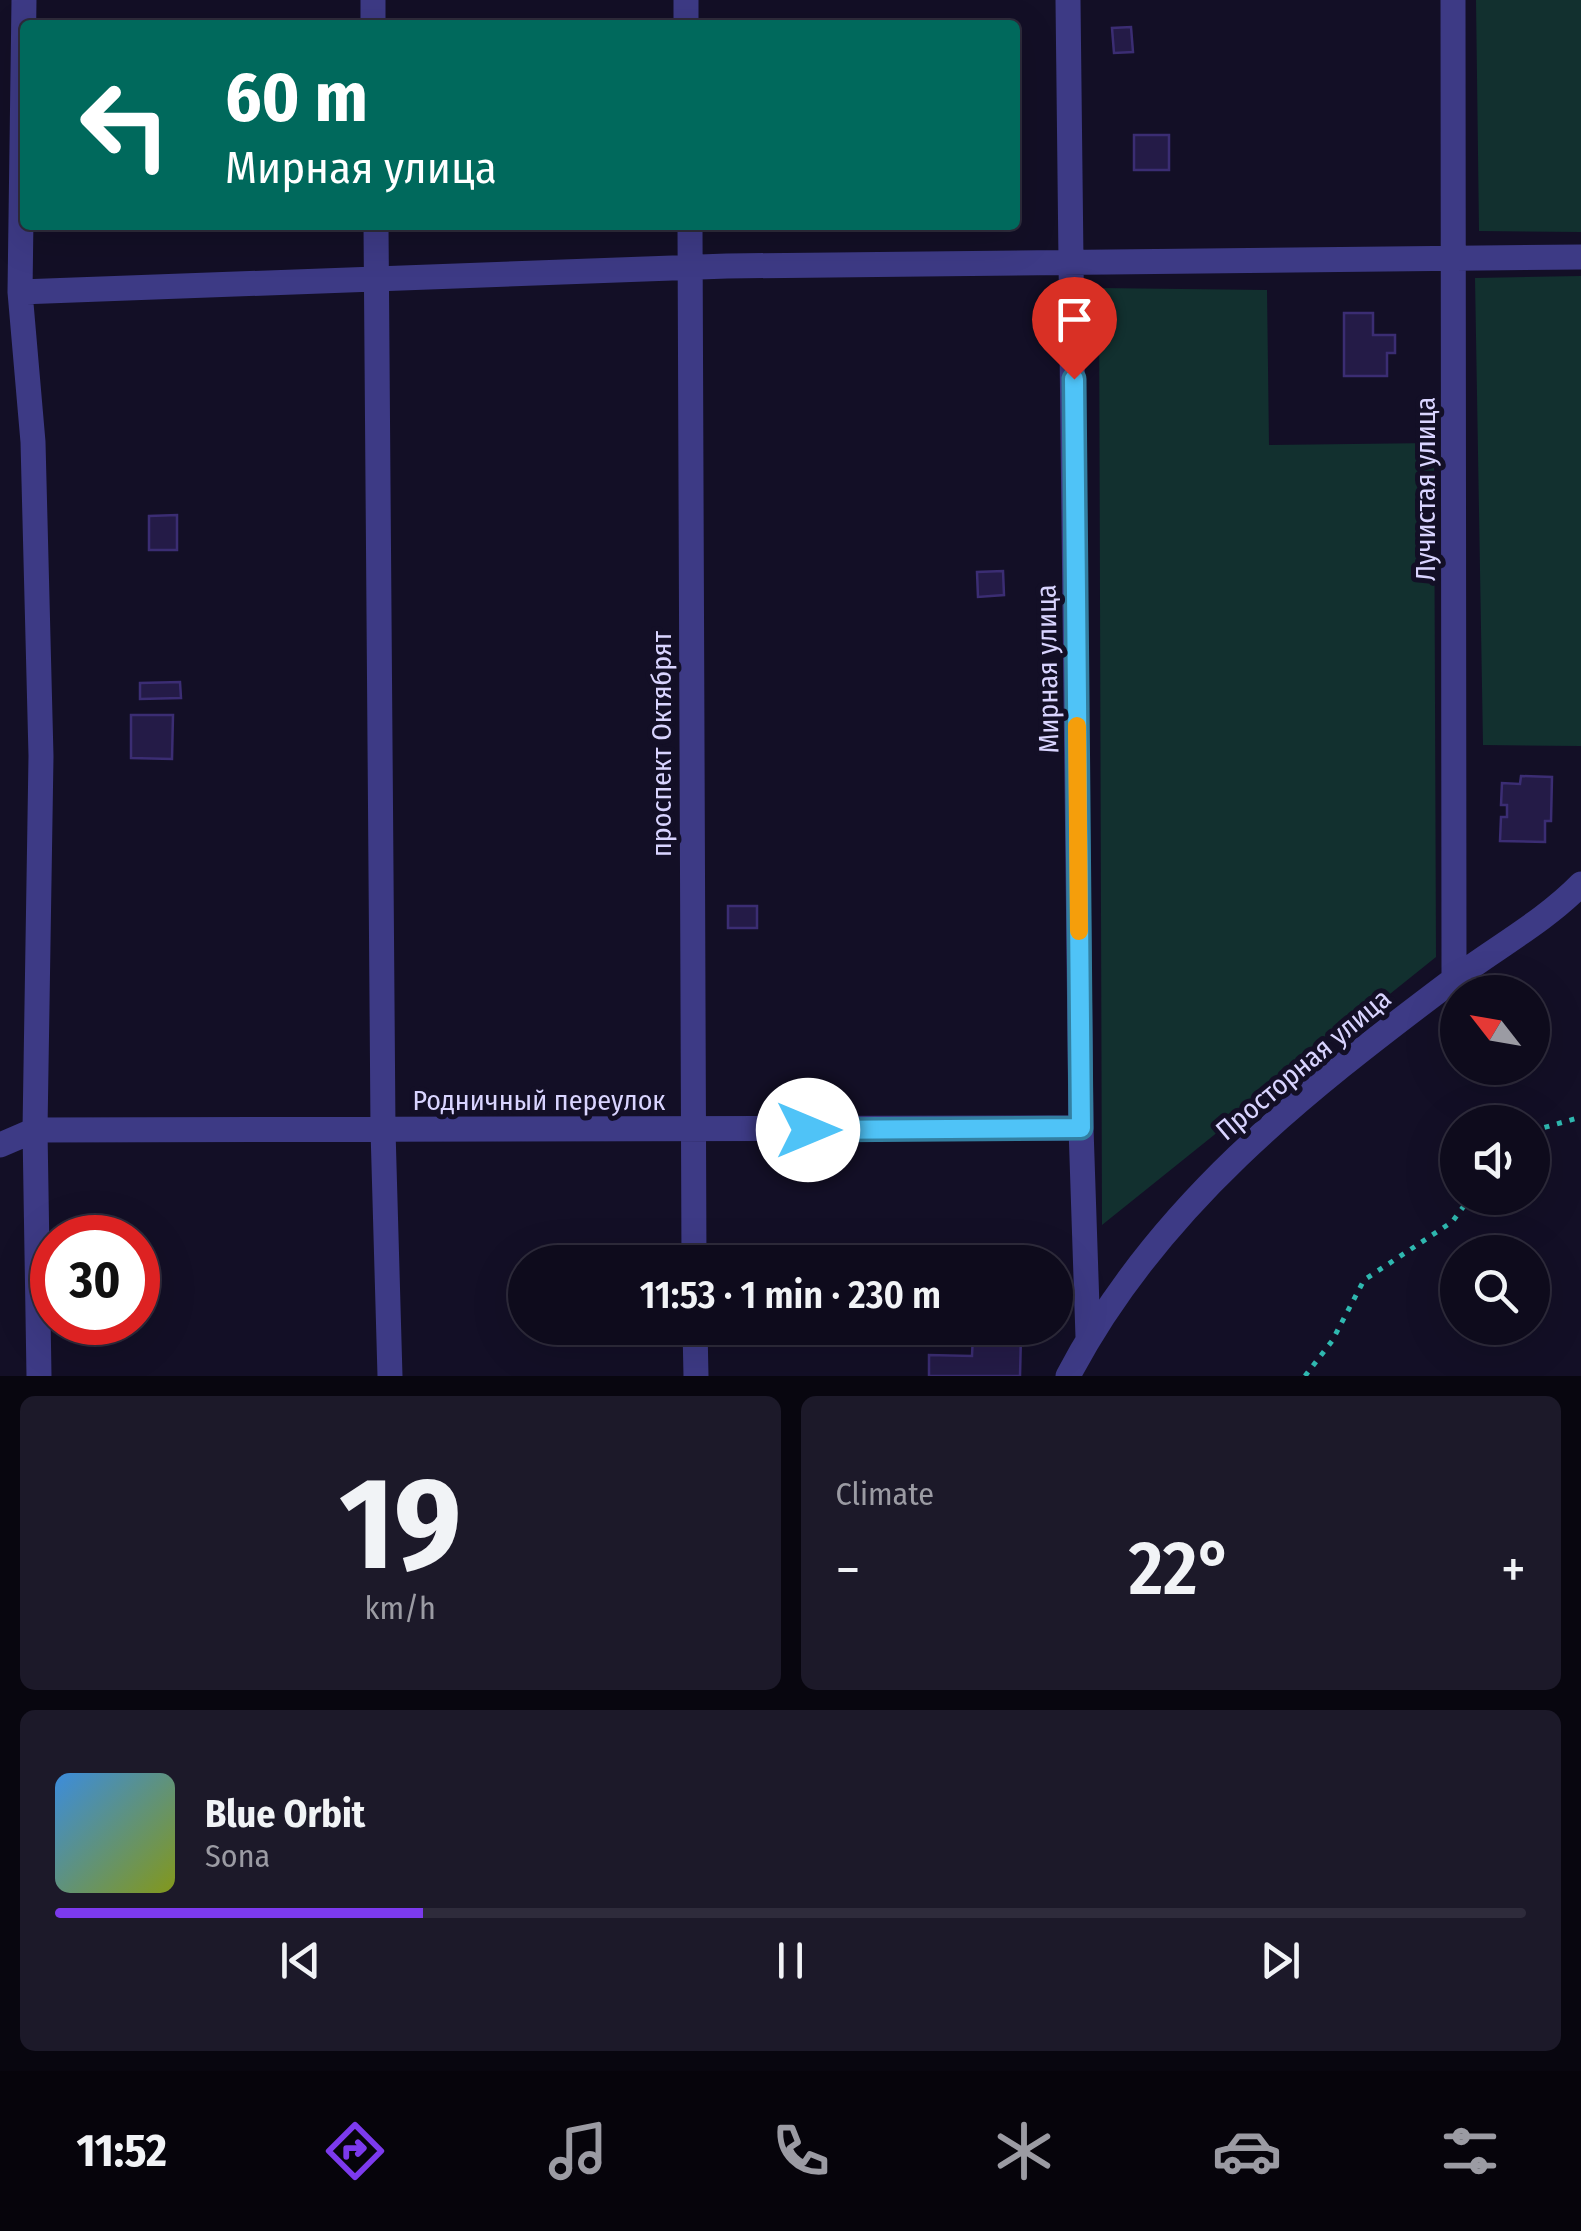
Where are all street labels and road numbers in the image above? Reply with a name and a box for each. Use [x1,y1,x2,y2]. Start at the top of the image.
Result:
street label: Лучистая улица [1409,397,1442,581]
street label: Мирная улица [1030,584,1065,754]
street label: проспект Октябрят [645,630,678,857]
street label: Просторная улица [1209,982,1397,1147]
street label: Родничный переулок [412,1084,666,1117]

